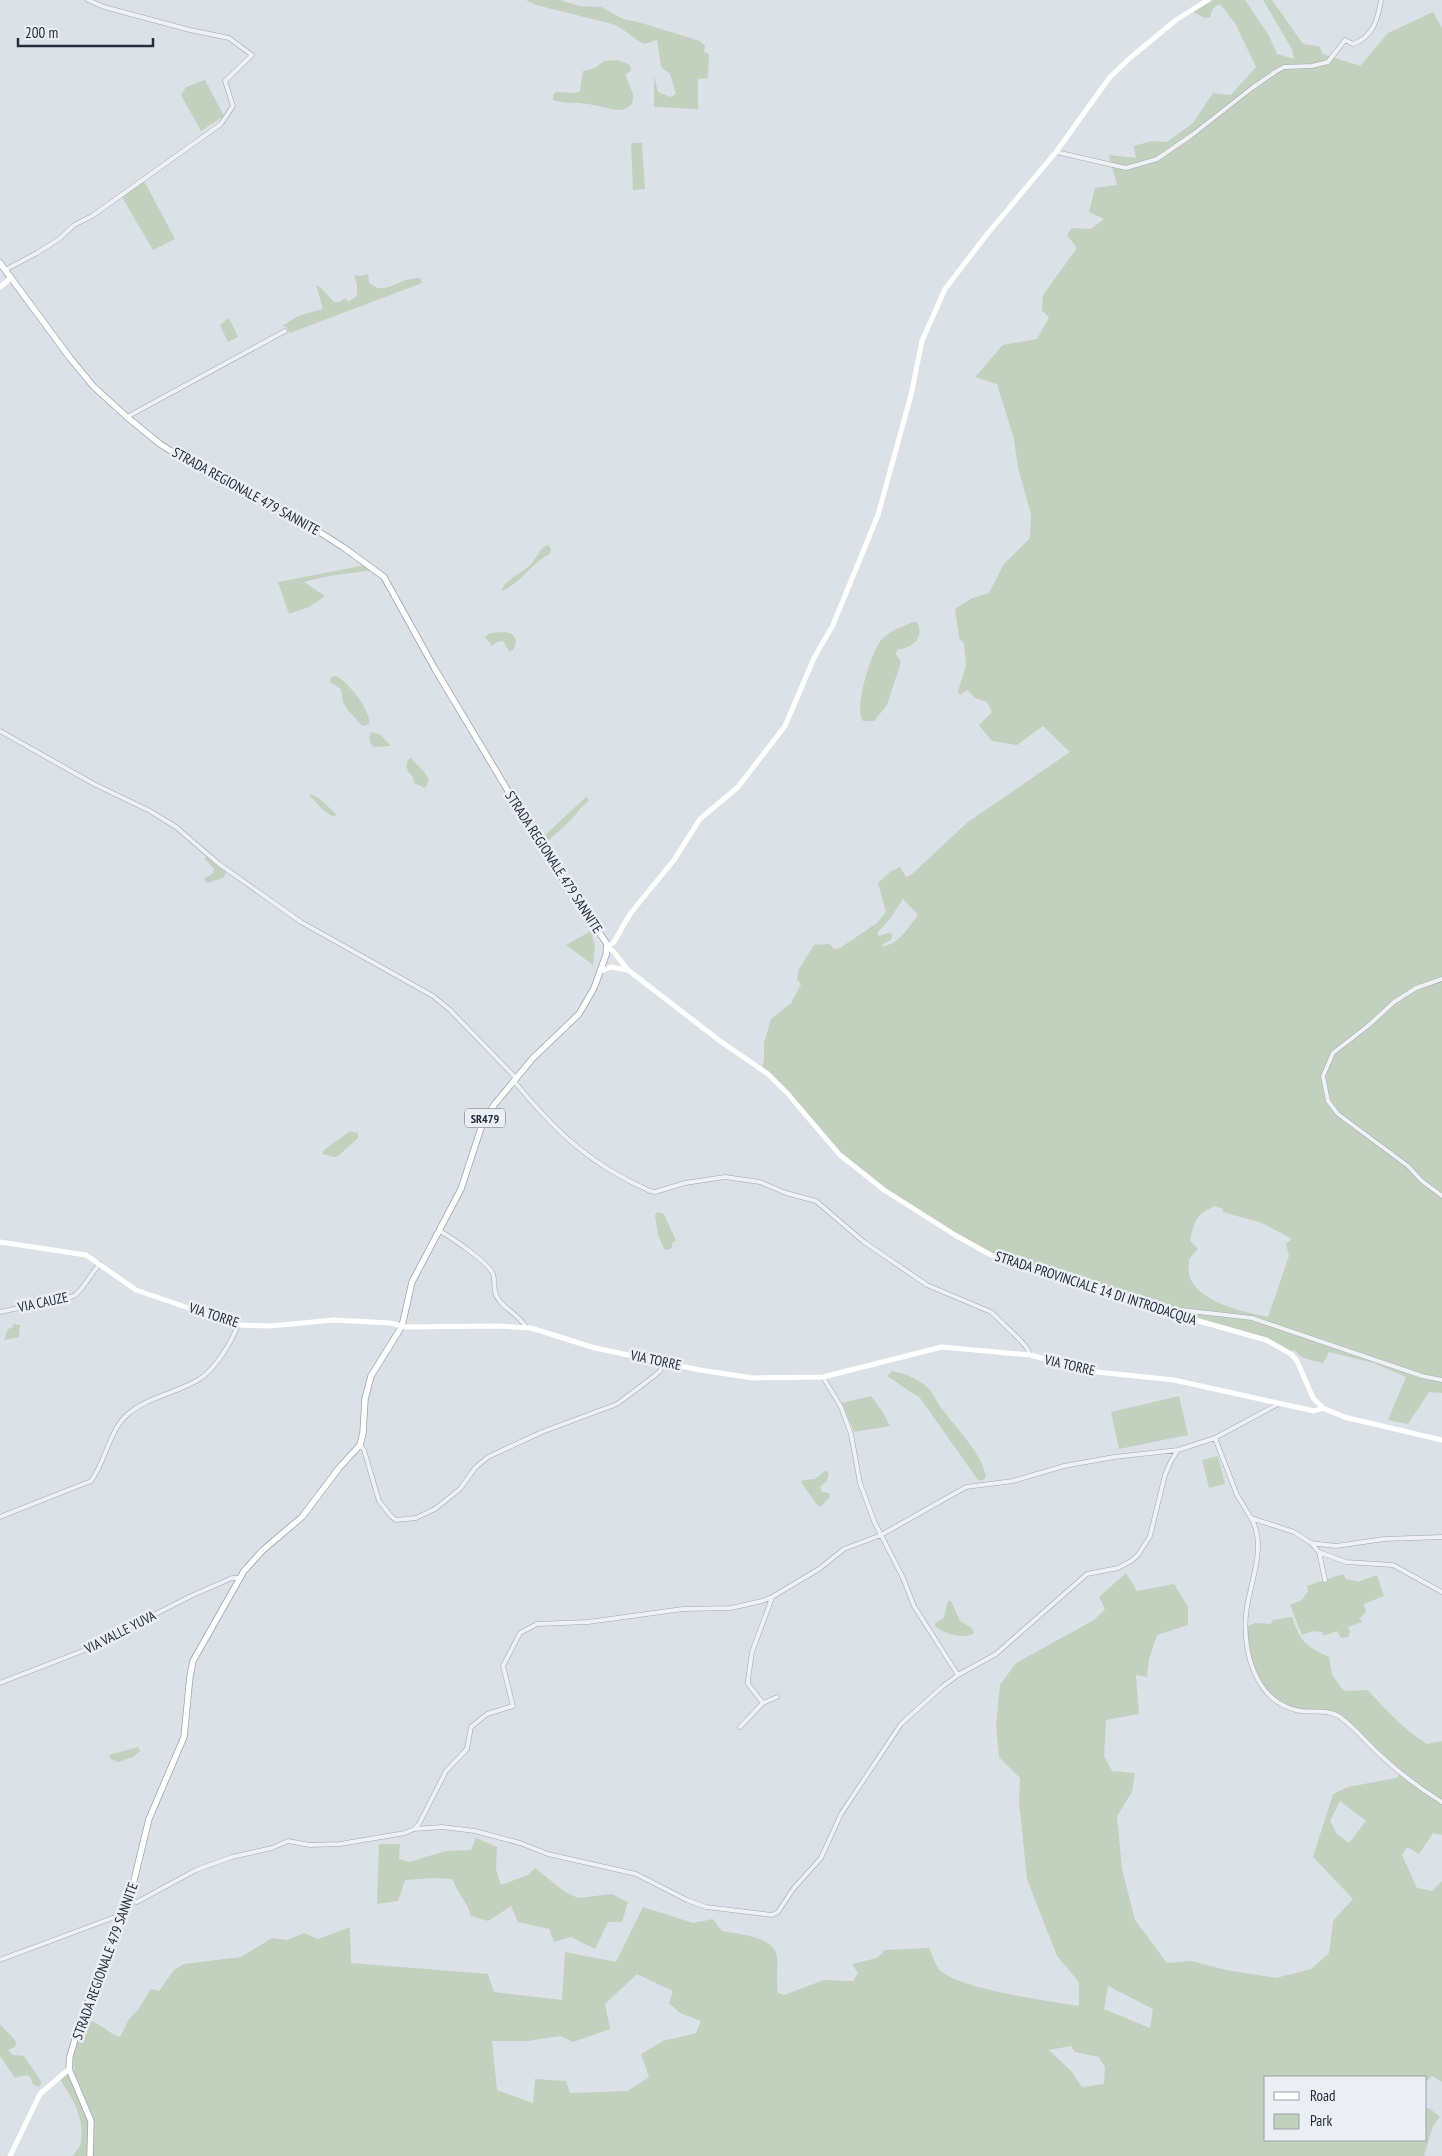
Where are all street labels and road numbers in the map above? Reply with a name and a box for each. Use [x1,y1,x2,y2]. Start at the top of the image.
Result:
street label: STRADA REGIONALE 479 SANNITE [169,443,323,539]
street label: STRADA REGIONALE 479 SANNITE [501,787,607,937]
road number: SR479 [465,1108,505,1128]
street label: STRADA PROVINCIALE 14 DI INTRODACQUA [993,1247,1200,1329]
street label: VIA CAUZE [15,1288,70,1316]
street label: VIA TORRE [186,1298,241,1331]
street label: VIA TORRE [628,1346,683,1374]
street label: VIA TORRE [1042,1350,1097,1380]
street label: VIA VALLE YUVA [80,1606,159,1658]
street label: STRADA REGIONALE 479 SANNITE [68,1880,142,2042]

